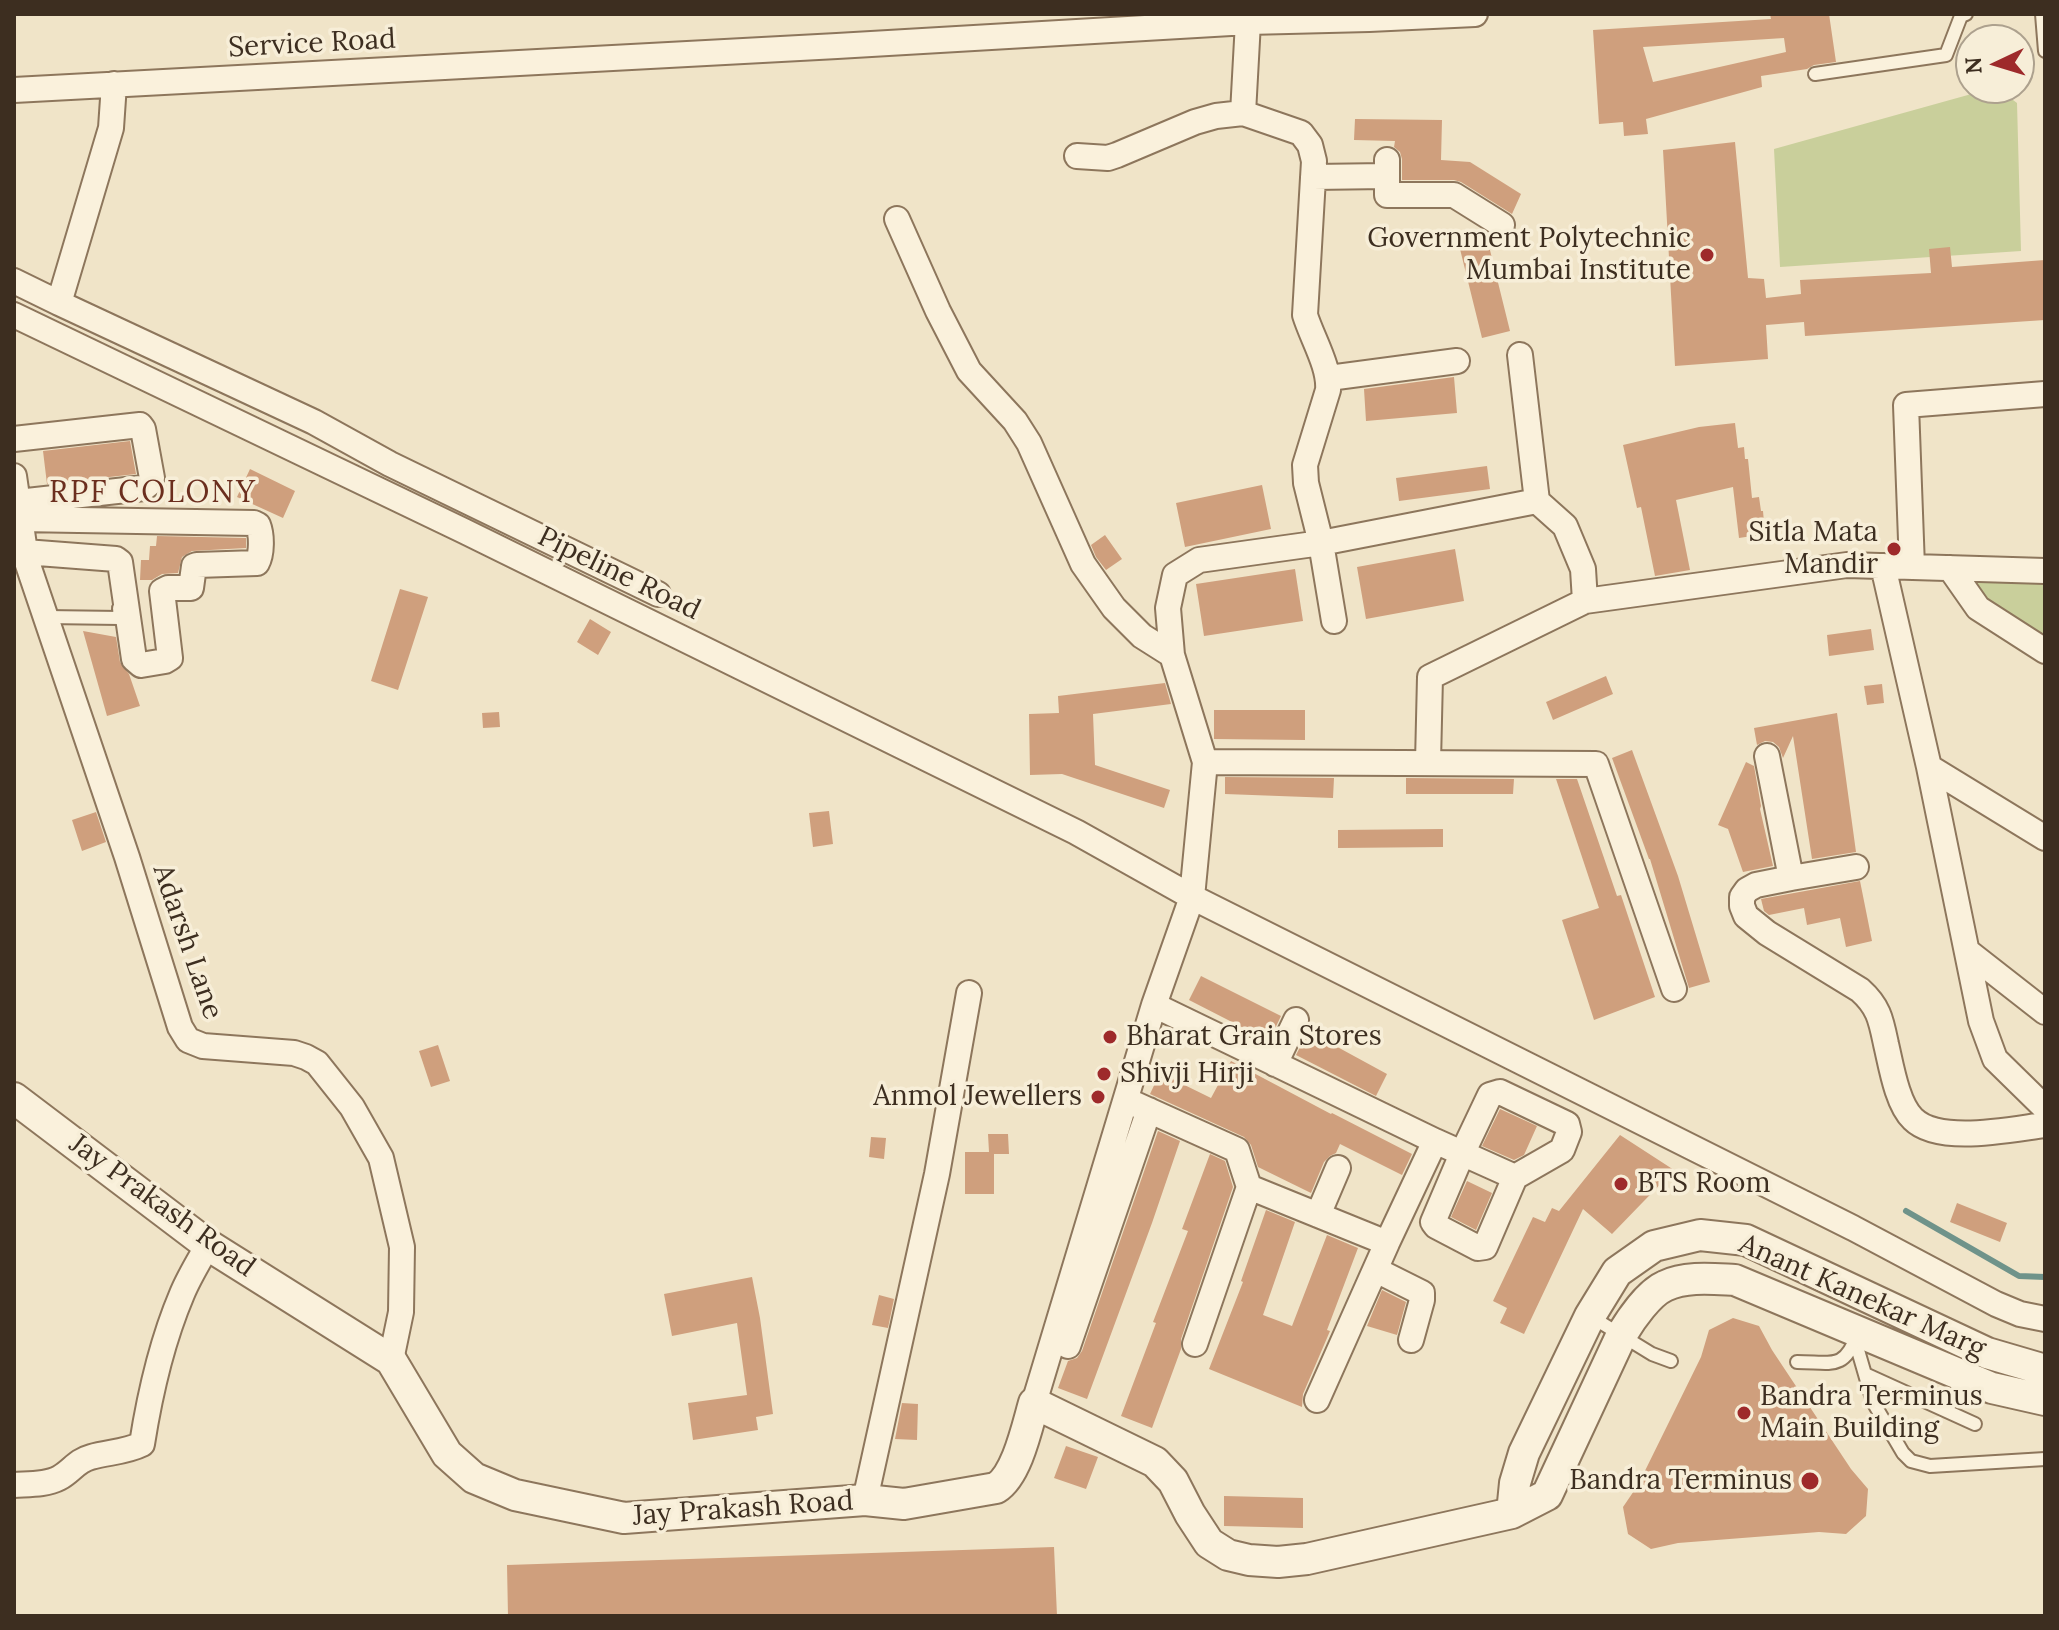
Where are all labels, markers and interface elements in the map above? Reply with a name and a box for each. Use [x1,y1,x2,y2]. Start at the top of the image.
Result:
street label: Service Road [227,23,397,65]
north arrow [1955,24,2035,104]
text: N [1958,56,1988,75]
place label: Government Polytechnic Mumbai Institute [1367,222,1691,288]
marker: Government Polytechnic Mumbai Institute [1698,246,1716,264]
district label: RPF COLONY [49,475,257,511]
place label: Sitla Mata Mandir [1748,516,1878,582]
street label: Pipeline Road [532,520,706,628]
marker: Sitla Mata Mandir [1885,540,1903,558]
street label: Adarsh Lane [145,860,229,1024]
place label: Bharat Grain Stores [1126,1020,1382,1054]
marker: Bharat Grain Stores [1101,1028,1119,1046]
place label: Shivji Hirji [1120,1057,1254,1091]
marker: Shivji Hirji [1095,1065,1113,1083]
place label: Anmol Jewellers [873,1080,1082,1114]
marker: Anmol Jewellers [1089,1088,1107,1106]
street label: Jay Prakash Road [63,1127,261,1285]
place label: BTS Room [1637,1167,1771,1201]
marker: BTS Room [1612,1175,1630,1193]
street label: Anant Kanekar Marg [1734,1228,1990,1366]
place label: Bandra Terminus Main Building [1760,1380,1983,1446]
marker: Bandra Terminus Main Building [1735,1404,1753,1422]
place label: Bandra Terminus [1569,1464,1792,1498]
marker: Bandra Terminus [1799,1470,1821,1492]
street label: Jay Prakash Road [631,1485,855,1533]

